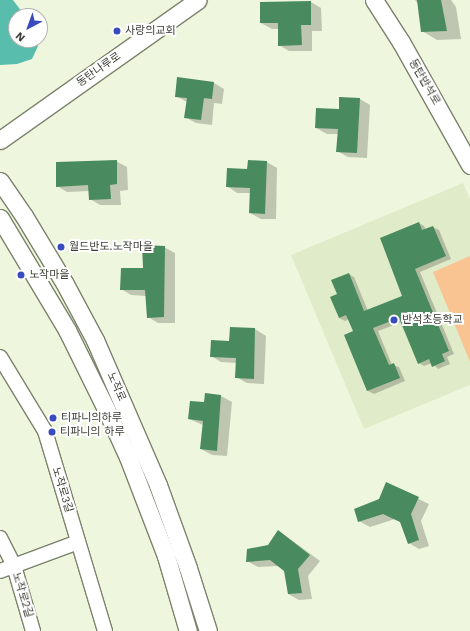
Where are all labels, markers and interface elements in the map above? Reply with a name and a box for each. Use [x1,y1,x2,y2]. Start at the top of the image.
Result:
north arrow [8,8,48,48]
place label: 사랑의교회 [125,24,176,38]
marker: 사랑의교회 [112,26,122,36]
text: N [13,29,28,44]
street label: 동탄나루로 [74,50,124,90]
street label: 동탄반석로 [406,57,442,107]
place label: 월드반도.노작마을 [69,240,153,254]
marker: 월드반도.노작마을 [56,242,66,252]
place label: 노작마을 [29,268,69,282]
marker: 노작마을 [16,270,26,280]
place label: 반석초등학교 [402,313,463,327]
marker: 반석초등학교 [389,315,399,325]
street label: 노작로 [104,370,128,404]
place label: 티파니의하루 [61,411,122,425]
marker: 티파니의하루 [48,413,58,423]
place label: 티파니의 하루 [60,425,124,439]
marker: 티파니의 하루 [47,427,57,437]
street label: 노작로3길 [49,466,75,514]
street label: 노작로2길 [9,571,35,619]

